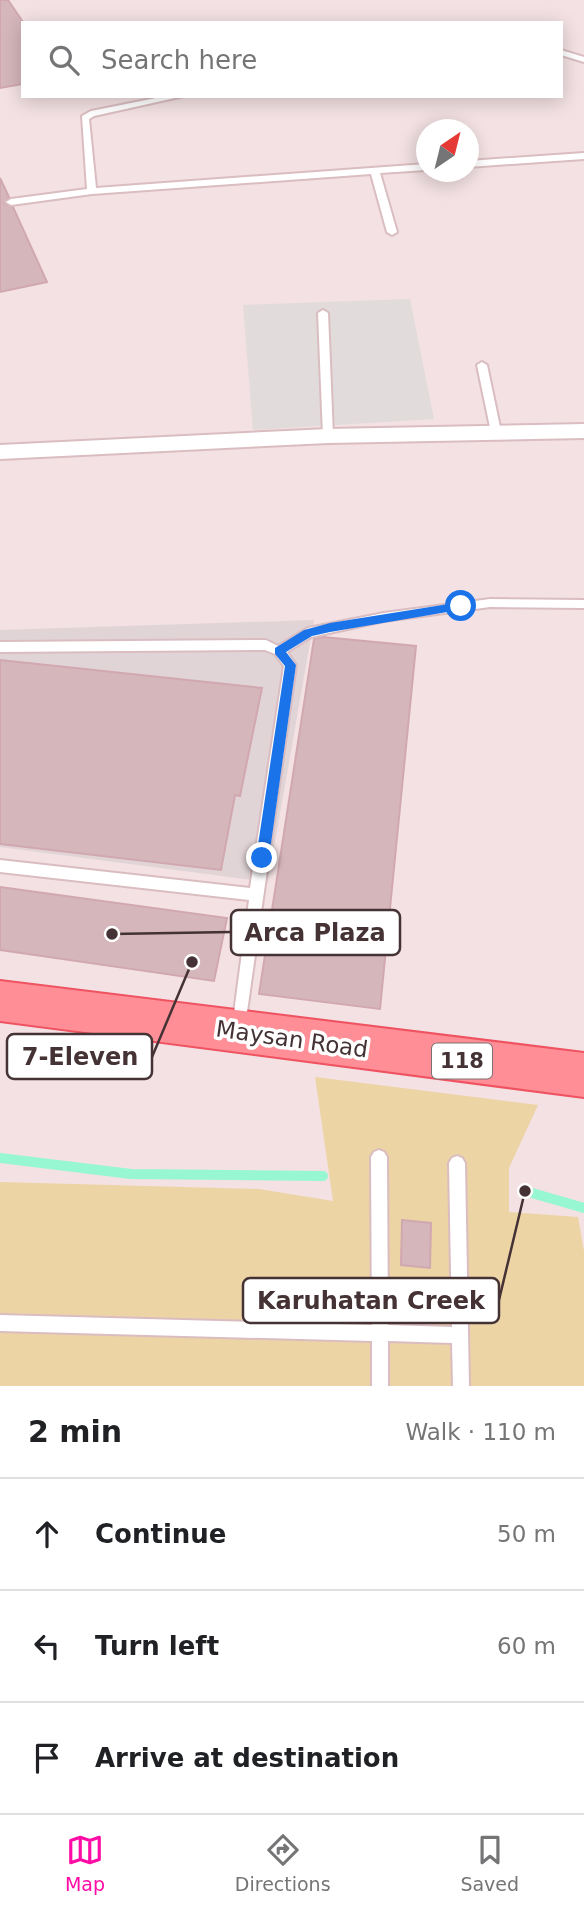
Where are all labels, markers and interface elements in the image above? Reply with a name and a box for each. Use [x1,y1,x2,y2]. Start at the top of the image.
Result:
search box [21,21,563,98]
icon: search [45,41,83,79]
text: Search here [101,45,257,75]
north arrow [416,119,479,182]
route start [445,590,476,621]
route end [246,842,277,873]
callout: Arca Plaza [231,910,400,955]
text: Arca Plaza [244,919,386,947]
street label: Maysan Road [214,1015,370,1063]
callout: 7-Eleven [7,1034,152,1079]
text: 7-Eleven [22,1043,138,1071]
road number: 118 [432,1044,492,1078]
callout: Karuhatan Creek [243,1278,499,1323]
text: Karuhatan Creek [257,1287,486,1315]
text: 2 min [28,1414,122,1449]
text: Walk · 110 m [405,1419,556,1445]
icon: ahead [28,1515,66,1553]
text: Continue [95,1519,226,1549]
text: 50 m [497,1521,556,1547]
icon: left [28,1627,66,1665]
text: Turn left [95,1631,219,1661]
text: 60 m [497,1633,556,1659]
icon: arrive [28,1739,66,1777]
text: Arrive at destination [95,1743,399,1773]
tab: Map [65,1831,105,1895]
tab: Directions [235,1831,331,1895]
tab: Saved [460,1831,519,1895]

